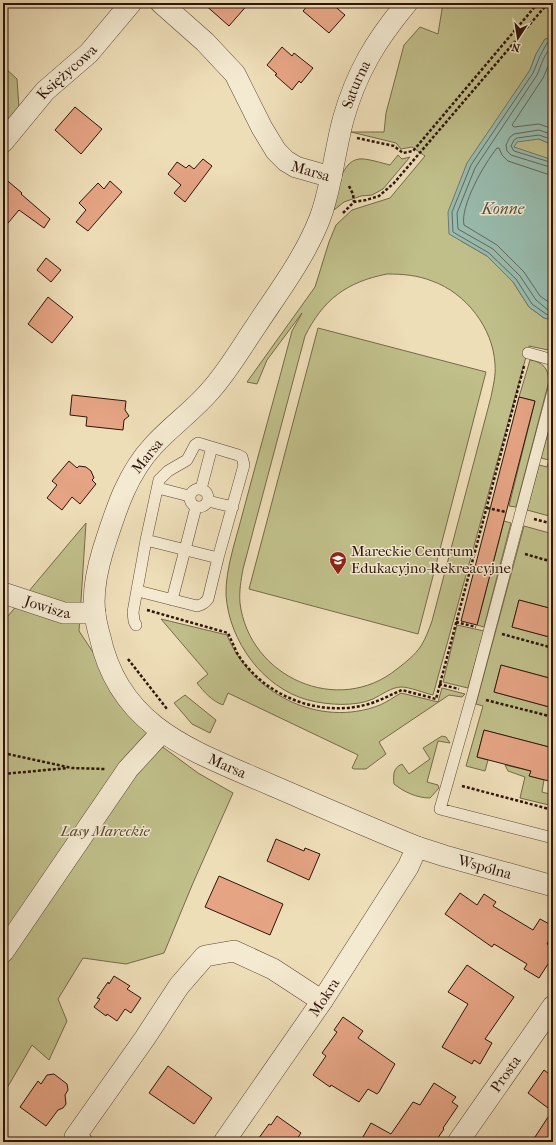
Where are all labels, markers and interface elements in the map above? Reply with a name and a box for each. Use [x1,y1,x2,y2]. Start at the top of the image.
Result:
north arrow [498,18,538,58]
street label: Księżycowa [33,40,102,103]
text: N [510,40,521,55]
street label: Saturna [338,56,375,111]
street label: Marsa [289,157,333,186]
water label: Konne [481,199,525,218]
street label: Marsa [128,434,167,477]
place label: Mareckie Centrum Edukacyjno-Rekreacyjne [351,542,511,577]
school or university icon: Mareckie Centrum Edukacyjno-Rekreacyjne [328,550,348,575]
street label: Jowisza [21,591,72,622]
street label: Marsa [205,750,250,783]
park label: Lasy Mareckie [60,822,150,840]
street label: Wspólna [455,851,515,883]
street label: Mokra [305,974,344,1020]
street label: Prosta [486,1051,525,1096]

